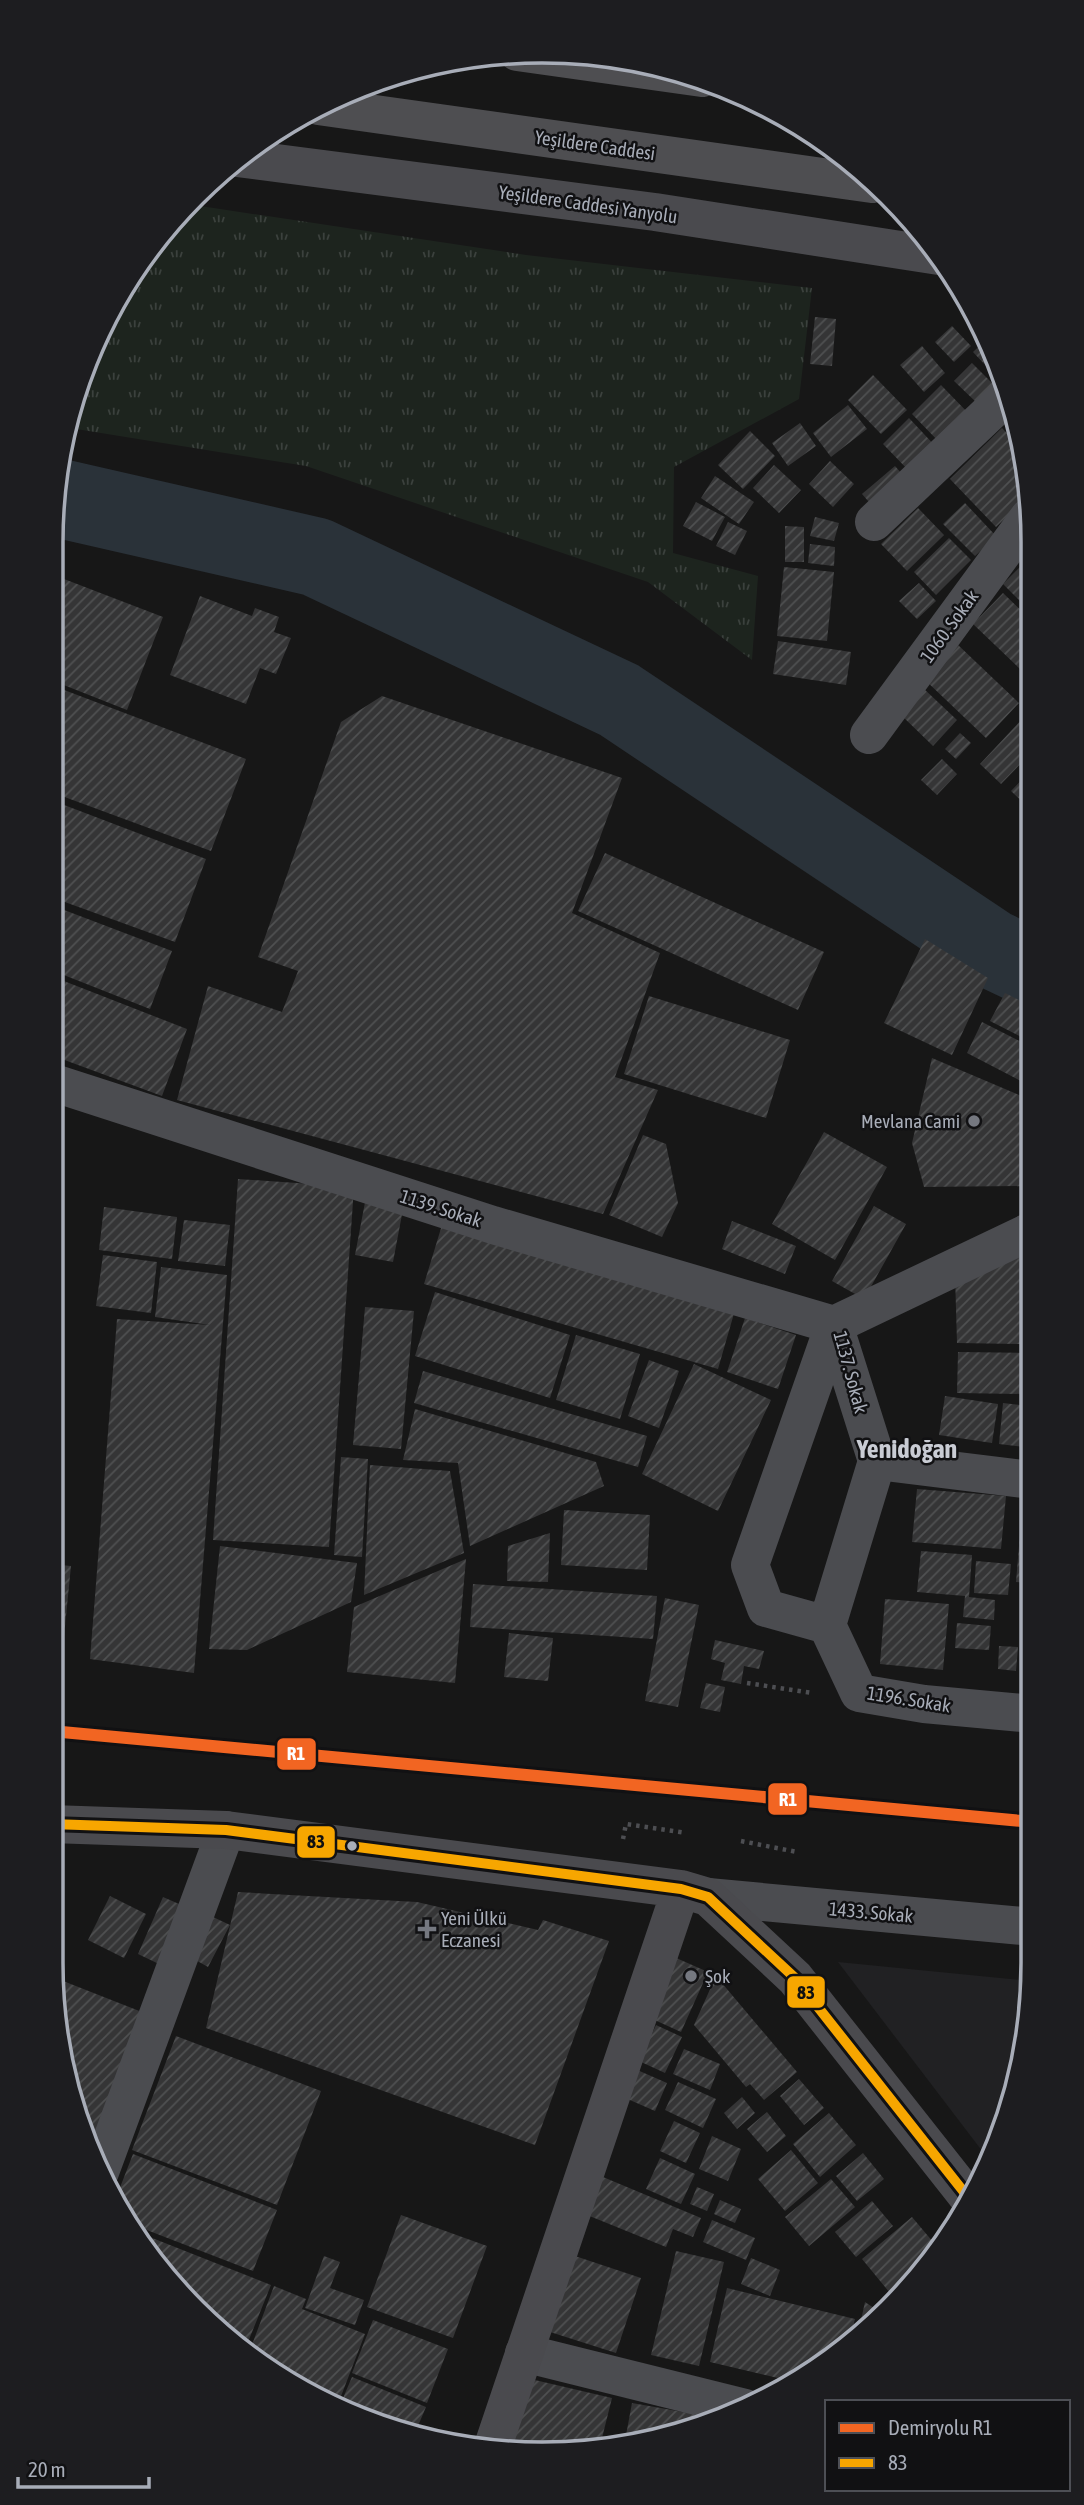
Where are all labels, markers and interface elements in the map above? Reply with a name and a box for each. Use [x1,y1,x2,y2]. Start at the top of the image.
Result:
street label: Yeşildere Caddesi [533,126,657,164]
street label: Yeşildere Caddesi Yanyolu [497,181,679,227]
street label: 1060. Sokak [915,585,983,667]
place label: Mevlana Cami [861,1110,960,1132]
marker: Mevlana Cami [966,1113,982,1129]
street label: 1139. Sokak [398,1185,485,1232]
street label: 1137. Sokak [829,1329,873,1416]
district label: Yenidoğan [856,1434,957,1464]
street label: 1196. Sokak [866,1682,953,1717]
line badge: R1 [276,1737,317,1771]
text: R1 [287,1742,305,1764]
line badge: R1 [767,1782,808,1816]
text: R1 [779,1788,797,1810]
line badge: 83 [296,1825,336,1859]
text: 83 [307,1830,325,1852]
unlabelled marker [345,1839,359,1853]
street label: 1433. Sokak [828,1897,915,1927]
place label: Yeni Ülkü Eczanesi [441,1907,507,1951]
marker: Yeni Ülkü Eczanesi [419,1921,435,1937]
place label: Şok [705,1965,731,1987]
marker: Şok [683,1968,699,1984]
line badge: 83 [786,1975,826,2009]
text: 83 [797,1981,815,2003]
legend [825,2400,1070,2491]
text: Demiryolu R1 [888,2415,993,2439]
scale bar [18,2446,149,2490]
text: 83 [888,2450,908,2474]
text: 20 m [28,2457,66,2481]

